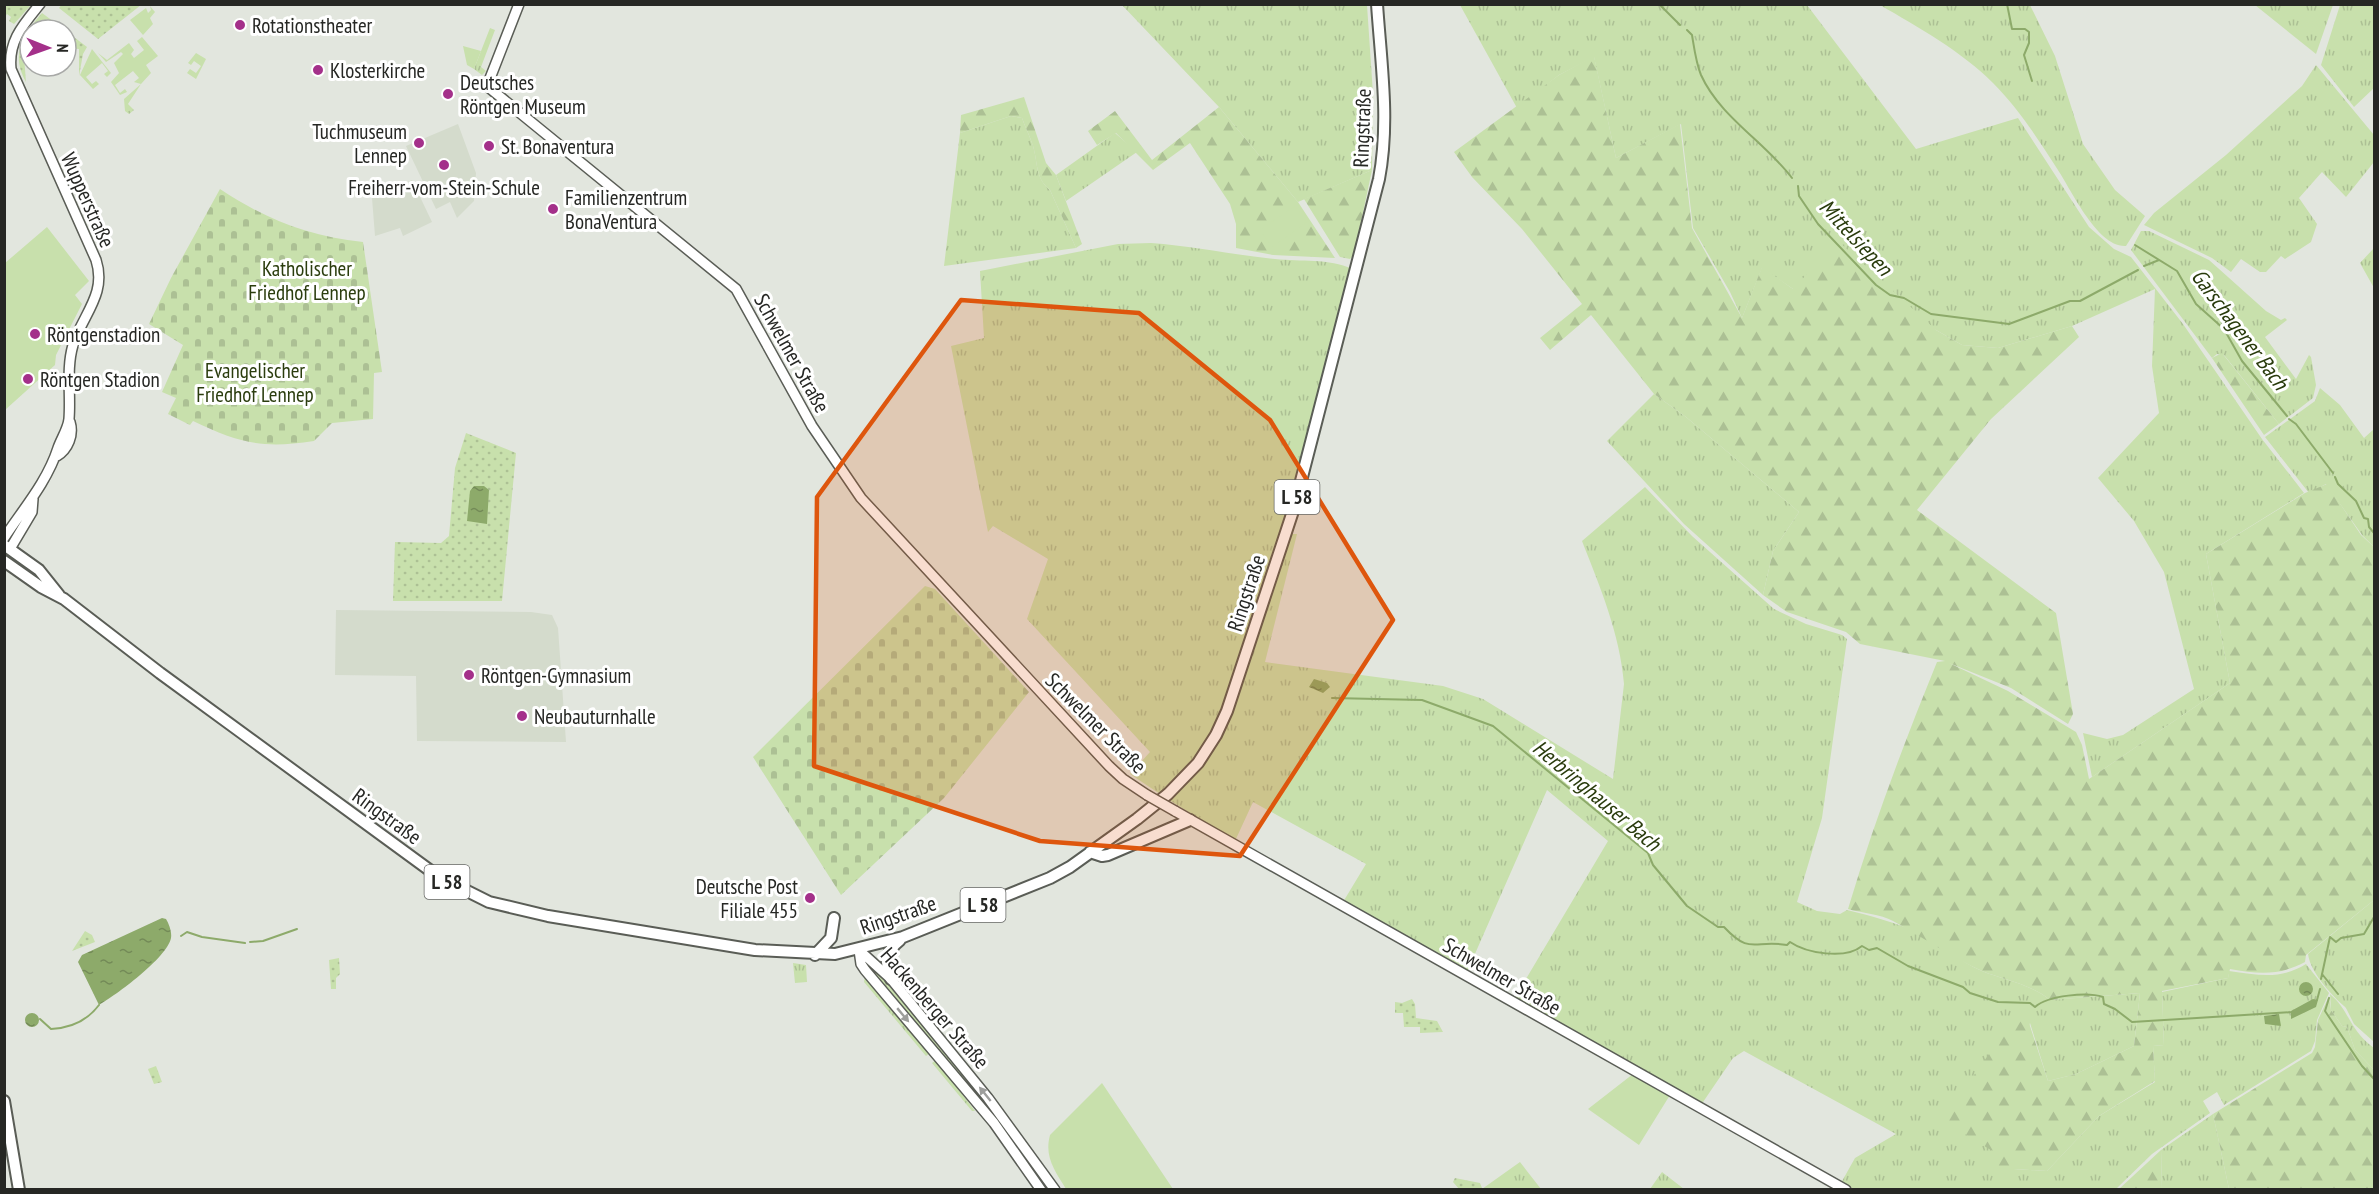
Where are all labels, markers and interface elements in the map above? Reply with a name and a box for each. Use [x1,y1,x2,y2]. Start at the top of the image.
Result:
place label: Rotationstheater [252,12,373,39]
north arrow [18,18,78,78]
marker: Rotationstheater [233,18,247,32]
text: N [53,44,73,53]
place label: Klosterkirche [330,57,425,84]
marker: Klosterkirche [311,63,325,77]
place label: Deutsches Röntgen Museum [460,69,586,120]
marker: Deutsches Röntgen Museum [441,87,455,101]
street label: Ringstraße [1347,88,1377,168]
place label: Tuchmuseum Lennep [312,118,407,169]
place label: St. Bonaventura [501,133,614,160]
marker: Tuchmuseum Lennep [412,136,426,150]
marker: St. Bonaventura [482,139,496,153]
street label: Wupperstraße [55,148,121,252]
marker: Freiherr-vom-Stein-Schule [437,158,451,172]
place label: Freiherr-vom-Stein-Schule [348,174,540,201]
place label: Familienzentrum BonaVentura [565,184,687,235]
water label: Mittelsiepen [1814,193,1899,282]
marker: Familienzentrum BonaVentura [546,202,560,216]
park label: Katholischer Friedhof Lennep [248,255,366,306]
water label: Garschagener Bach [2185,263,2295,396]
street label: Schwelmer Straße [748,289,836,417]
place label: Röntgenstadion [47,321,160,348]
marker: Röntgenstadion [28,327,42,341]
park label: Evangelischer Friedhof Lennep [196,357,314,408]
place label: Röntgen Stadion [40,366,160,393]
marker: Röntgen Stadion [21,372,35,386]
road number: L 58 [1274,480,1320,514]
street label: Ringstraße [1221,551,1271,635]
place label: Röntgen-Gymnasium [481,662,631,689]
street label: Schwelmer Straße [1040,667,1152,779]
marker: Röntgen-Gymnasium [462,668,476,682]
place label: Neubauturnhalle [534,703,656,730]
marker: Neubauturnhalle [515,709,529,723]
water label: Herbringhauser Bach [1527,733,1668,857]
street label: Ringstraße [347,782,427,850]
road number: L 58 [424,865,470,899]
place label: Deutsche Post Filiale 455 [696,873,798,924]
road number: L 58 [960,888,1006,922]
street label: Ringstraße [856,889,940,941]
marker: Deutsche Post Filiale 455 [803,891,817,905]
street label: Schwelmer Straße [1438,931,1566,1021]
street label: Hackenberger Straße [875,942,995,1074]
one-way arrow [896,1007,909,1022]
one-way arrow [979,1087,992,1102]

